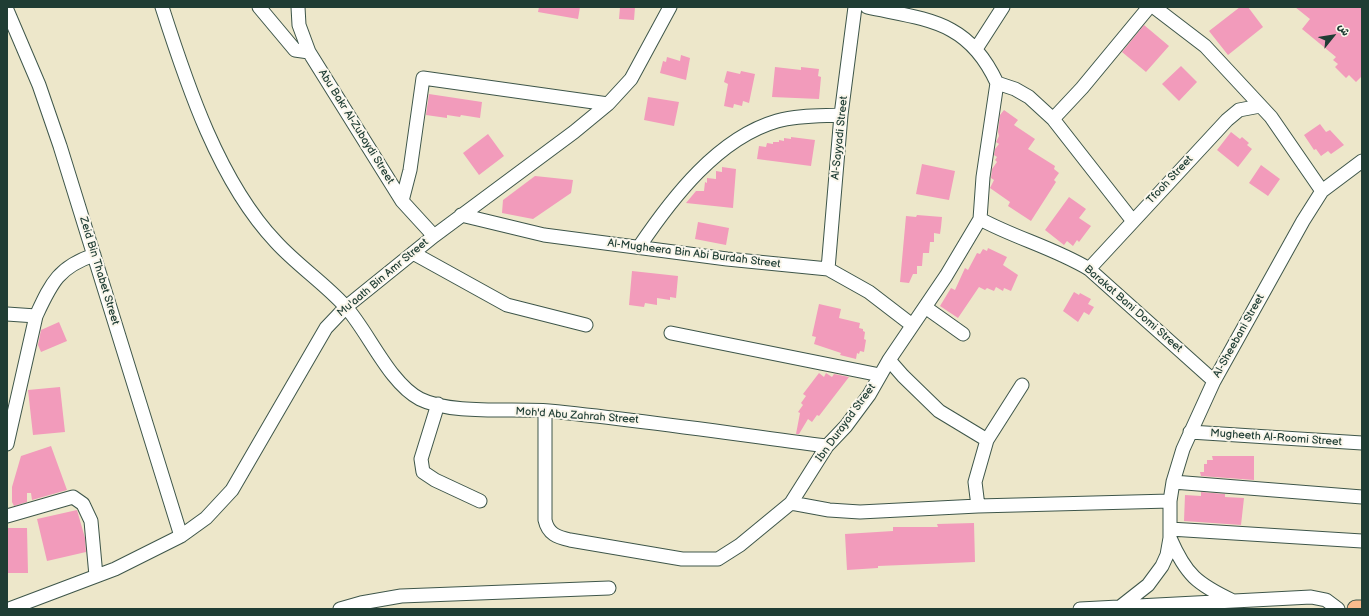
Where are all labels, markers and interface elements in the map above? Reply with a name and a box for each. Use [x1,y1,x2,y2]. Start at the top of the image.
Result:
north arrow [1313,16,1353,56]
text: ش [1335,21,1352,38]
street label: Abu Bakr Al-Zubaydi Street [315,67,397,187]
street label: Al-Sayyadi Street [829,96,851,180]
street label: Tfooh Street [1144,153,1196,207]
street label: Zeid Bin Thabet Street [76,215,122,327]
street label: Mu'aath Bin Amr Street [335,236,431,320]
street label: Al-Mugheera Bin Abi Burdah Street [607,237,781,271]
street label: Barakat Bani Domi Street [1081,263,1185,355]
street label: Al-Sheebani Street [1211,292,1267,380]
street label: Ibn Durayad Street [813,381,879,465]
street label: Moh'd Abu Zahrah Street [515,405,639,427]
street label: Mugheeth Al-Roomi Street [1210,427,1342,449]

